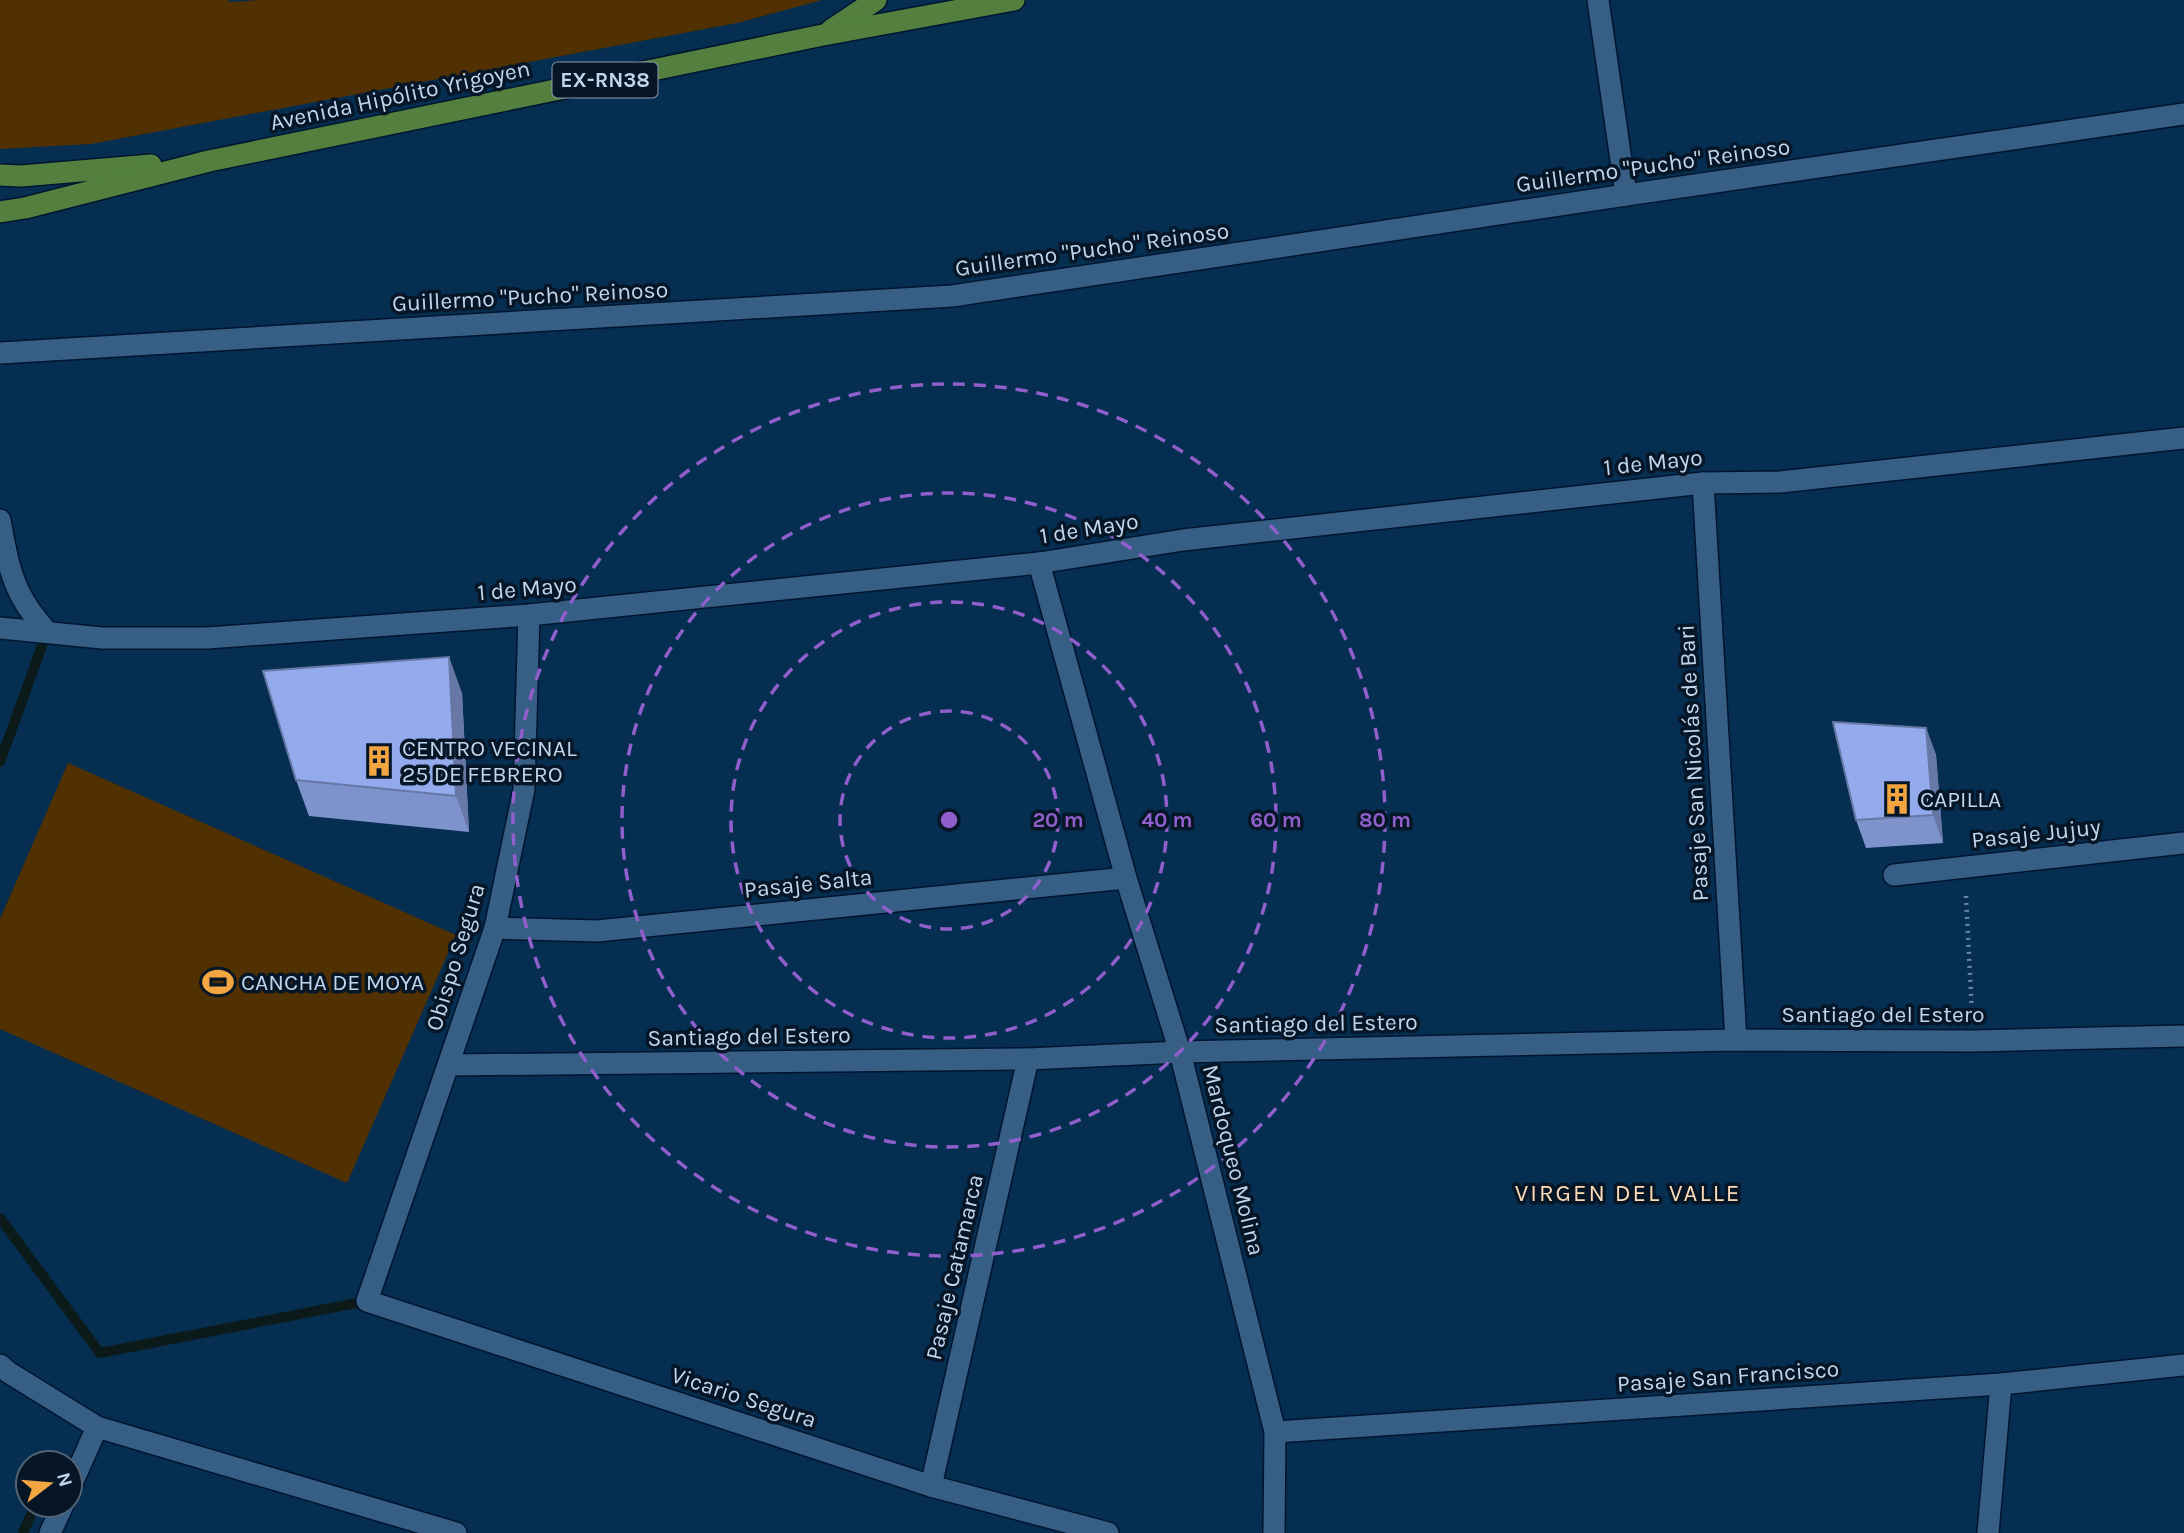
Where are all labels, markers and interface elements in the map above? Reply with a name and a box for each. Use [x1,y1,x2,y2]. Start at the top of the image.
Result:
street label: Avenida Hipólito Yrigoyen [268,55,533,136]
road number: EX-RN38 [552,62,658,98]
street label: Guillermo "Pucho" Reinoso [1514,133,1792,198]
street label: Guillermo "Pucho" Reinoso [953,217,1231,282]
street label: Guillermo "Pucho" Reinoso [391,276,669,317]
street label: 1 de Mayo [1602,444,1704,481]
street label: 1 de Mayo [1038,507,1140,550]
street label: 1 de Mayo [476,571,578,606]
street label: Pasaje San Nicolás de Bari [1673,624,1714,902]
place label: CENTRO VECINAL 25 DE FEBRERO [402,735,577,788]
building icon: CENTRO VECINAL 25 DE FEBRERO [362,744,396,778]
building icon: CAPILLA [1880,782,1914,816]
place label: CAPILLA [1920,786,2001,813]
centre of rings [937,808,961,832]
text: 20 m [1032,808,1084,832]
text: 40 m [1141,808,1193,832]
text: 60 m [1250,808,1302,832]
text: 80 m [1359,808,1411,832]
street label: Pasaje Jujuy [1970,813,2102,854]
street label: Pasaje Salta [743,863,874,904]
street label: Obispo Segura [420,880,491,1034]
sports icon: CANCHA DE MOYA [201,965,235,999]
place label: CANCHA DE MOYA [241,969,424,996]
street label: Santiago del Estero [1781,1001,1985,1028]
street label: Santiago del Estero [1214,1008,1418,1039]
street label: Santiago del Estero [647,1021,851,1052]
street label: Mardoqueo Molina [1197,1062,1270,1258]
street label: Pasaje Catamarca [920,1172,989,1363]
district label: VIRGEN DEL VALLE [1515,1179,1741,1207]
street label: Pasaje San Francisco [1616,1355,1840,1398]
street label: Vicario Segura [668,1361,820,1434]
north arrow [14,1449,84,1519]
text: N [52,1470,77,1489]

